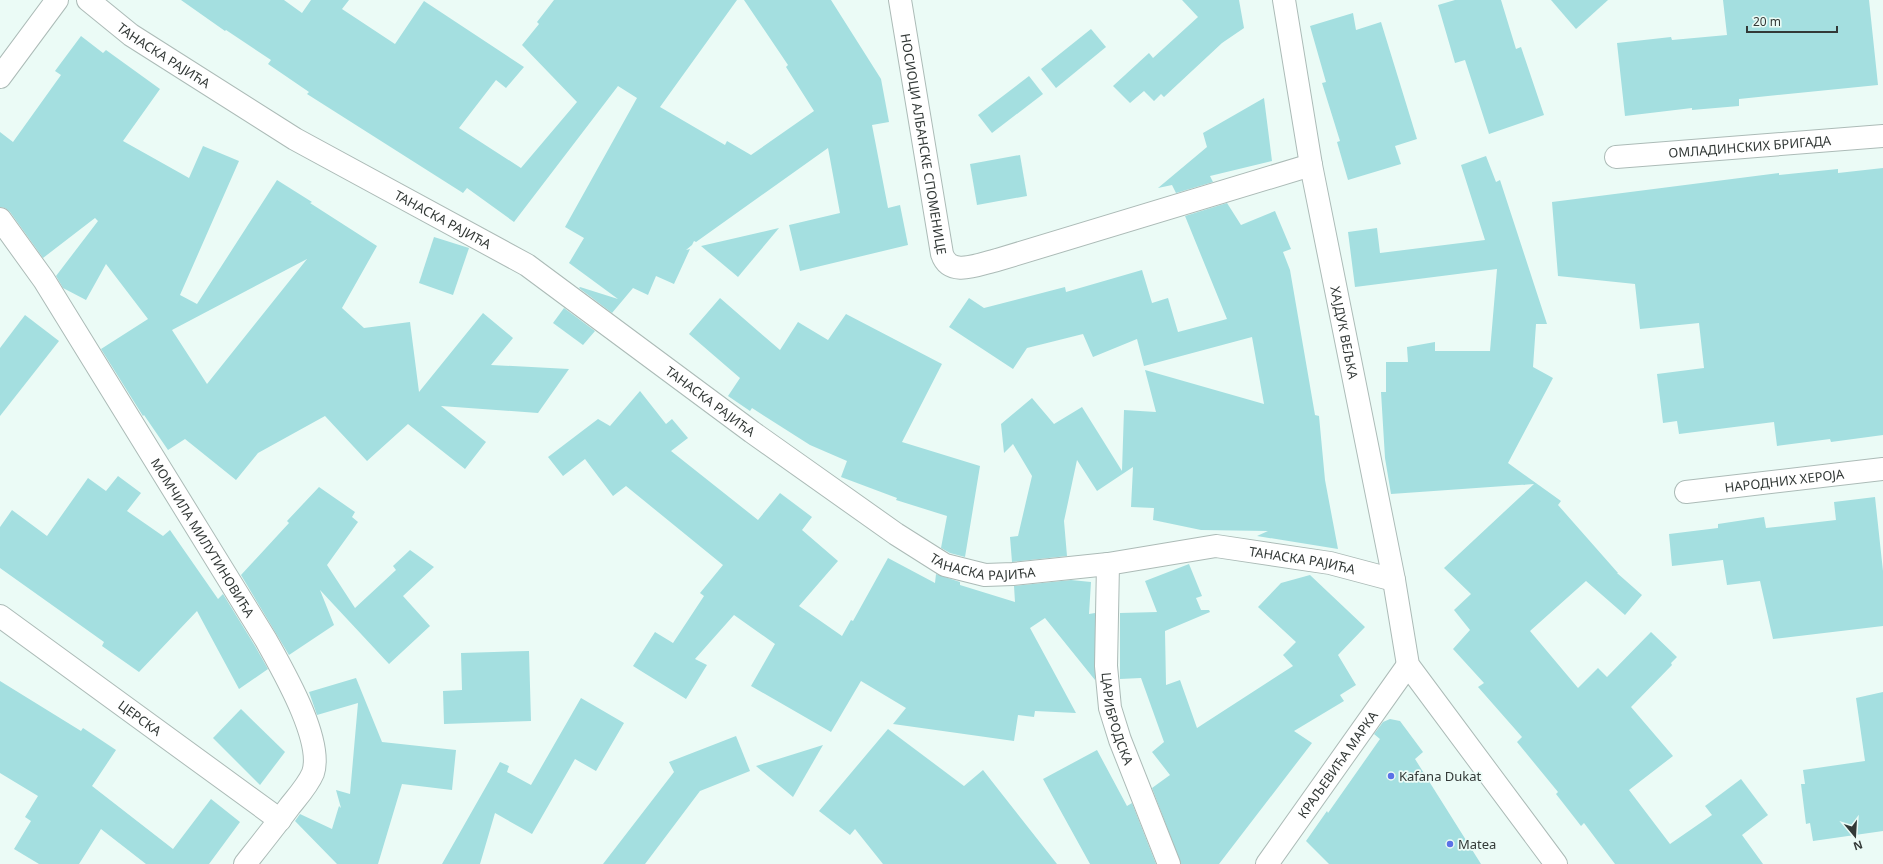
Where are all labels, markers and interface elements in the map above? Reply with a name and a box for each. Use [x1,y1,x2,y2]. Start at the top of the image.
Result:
scale bar [1747,8,1837,34]
text: 20 m [1753,13,1781,30]
street label: ТАНАСКА РАЈИЋА [113,18,214,92]
street label: НОСИОЦИ АЛБАНСКЕ СПОМЕНИЦЕ [897,32,951,256]
street label: ОМЛАДИНСКИХ БРИГАДА [1668,131,1832,162]
street label: ТАНАСКА РАЈИЋА [391,186,495,253]
street label: ХАЈДУК ВЕЉКА [1326,284,1363,381]
street label: ТАНАСКА РАЈИЋА [662,362,760,441]
street label: МОМЧИЛА МИЛУТИНОВИЋА [147,455,259,621]
street label: НАРОДНИХ ХЕРОЈА [1724,465,1846,496]
street label: ТАНАСКА РАЈИЋА [1248,542,1358,579]
street label: ТАНАСКА РАЈИЋА [927,549,1037,584]
street label: ЦАРИБРОДСКА [1098,671,1138,768]
street label: ЦЕРСКА [115,696,166,740]
street label: КРАЉЕВИЋА МАРКА [1293,707,1382,822]
place label: Kafana Dukat [1399,767,1482,785]
marker: Kafana Dukat [1386,771,1396,781]
north arrow [1835,816,1875,856]
place label: Matea [1458,835,1496,853]
text: N [1852,837,1865,855]
marker: Matea [1445,839,1455,849]

